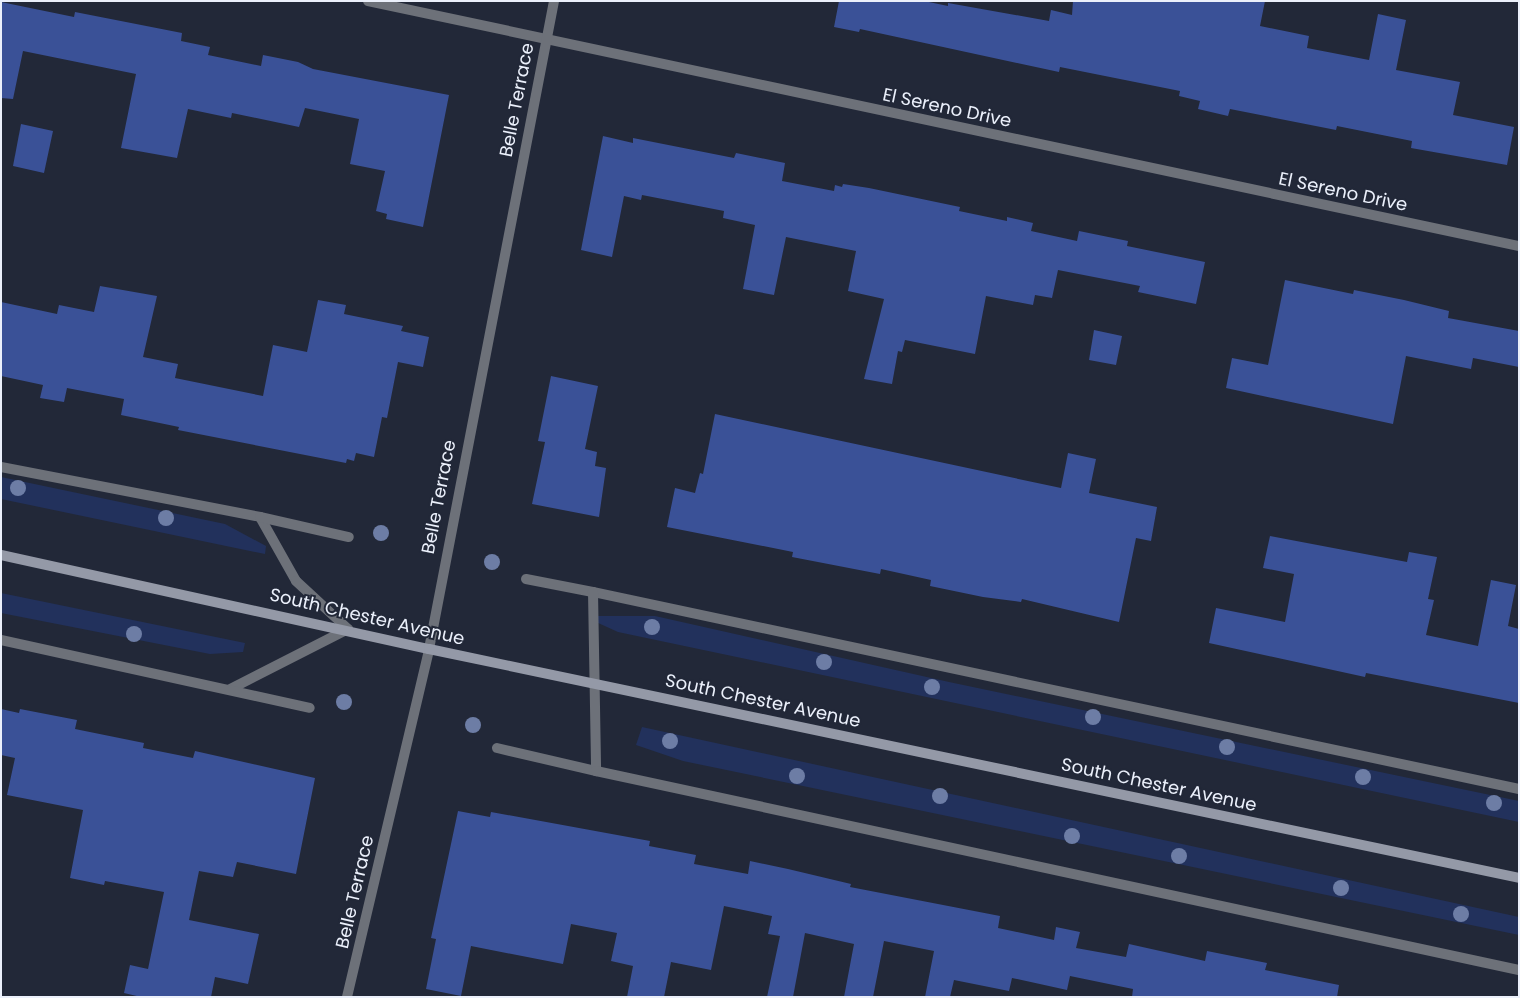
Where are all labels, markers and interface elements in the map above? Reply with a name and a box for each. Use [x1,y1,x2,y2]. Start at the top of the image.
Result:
street label: Belle Terrace [495,41,539,159]
street label: El Sereno Drive [881,84,1013,132]
street label: El Sereno Drive [1277,168,1409,216]
street label: Belle Terrace [417,438,461,556]
street label: South Chester Avenue [267,584,467,650]
street label: South Chester Avenue [663,670,863,732]
street label: South Chester Avenue [1059,754,1259,816]
street label: Belle Terrace [331,833,379,951]

